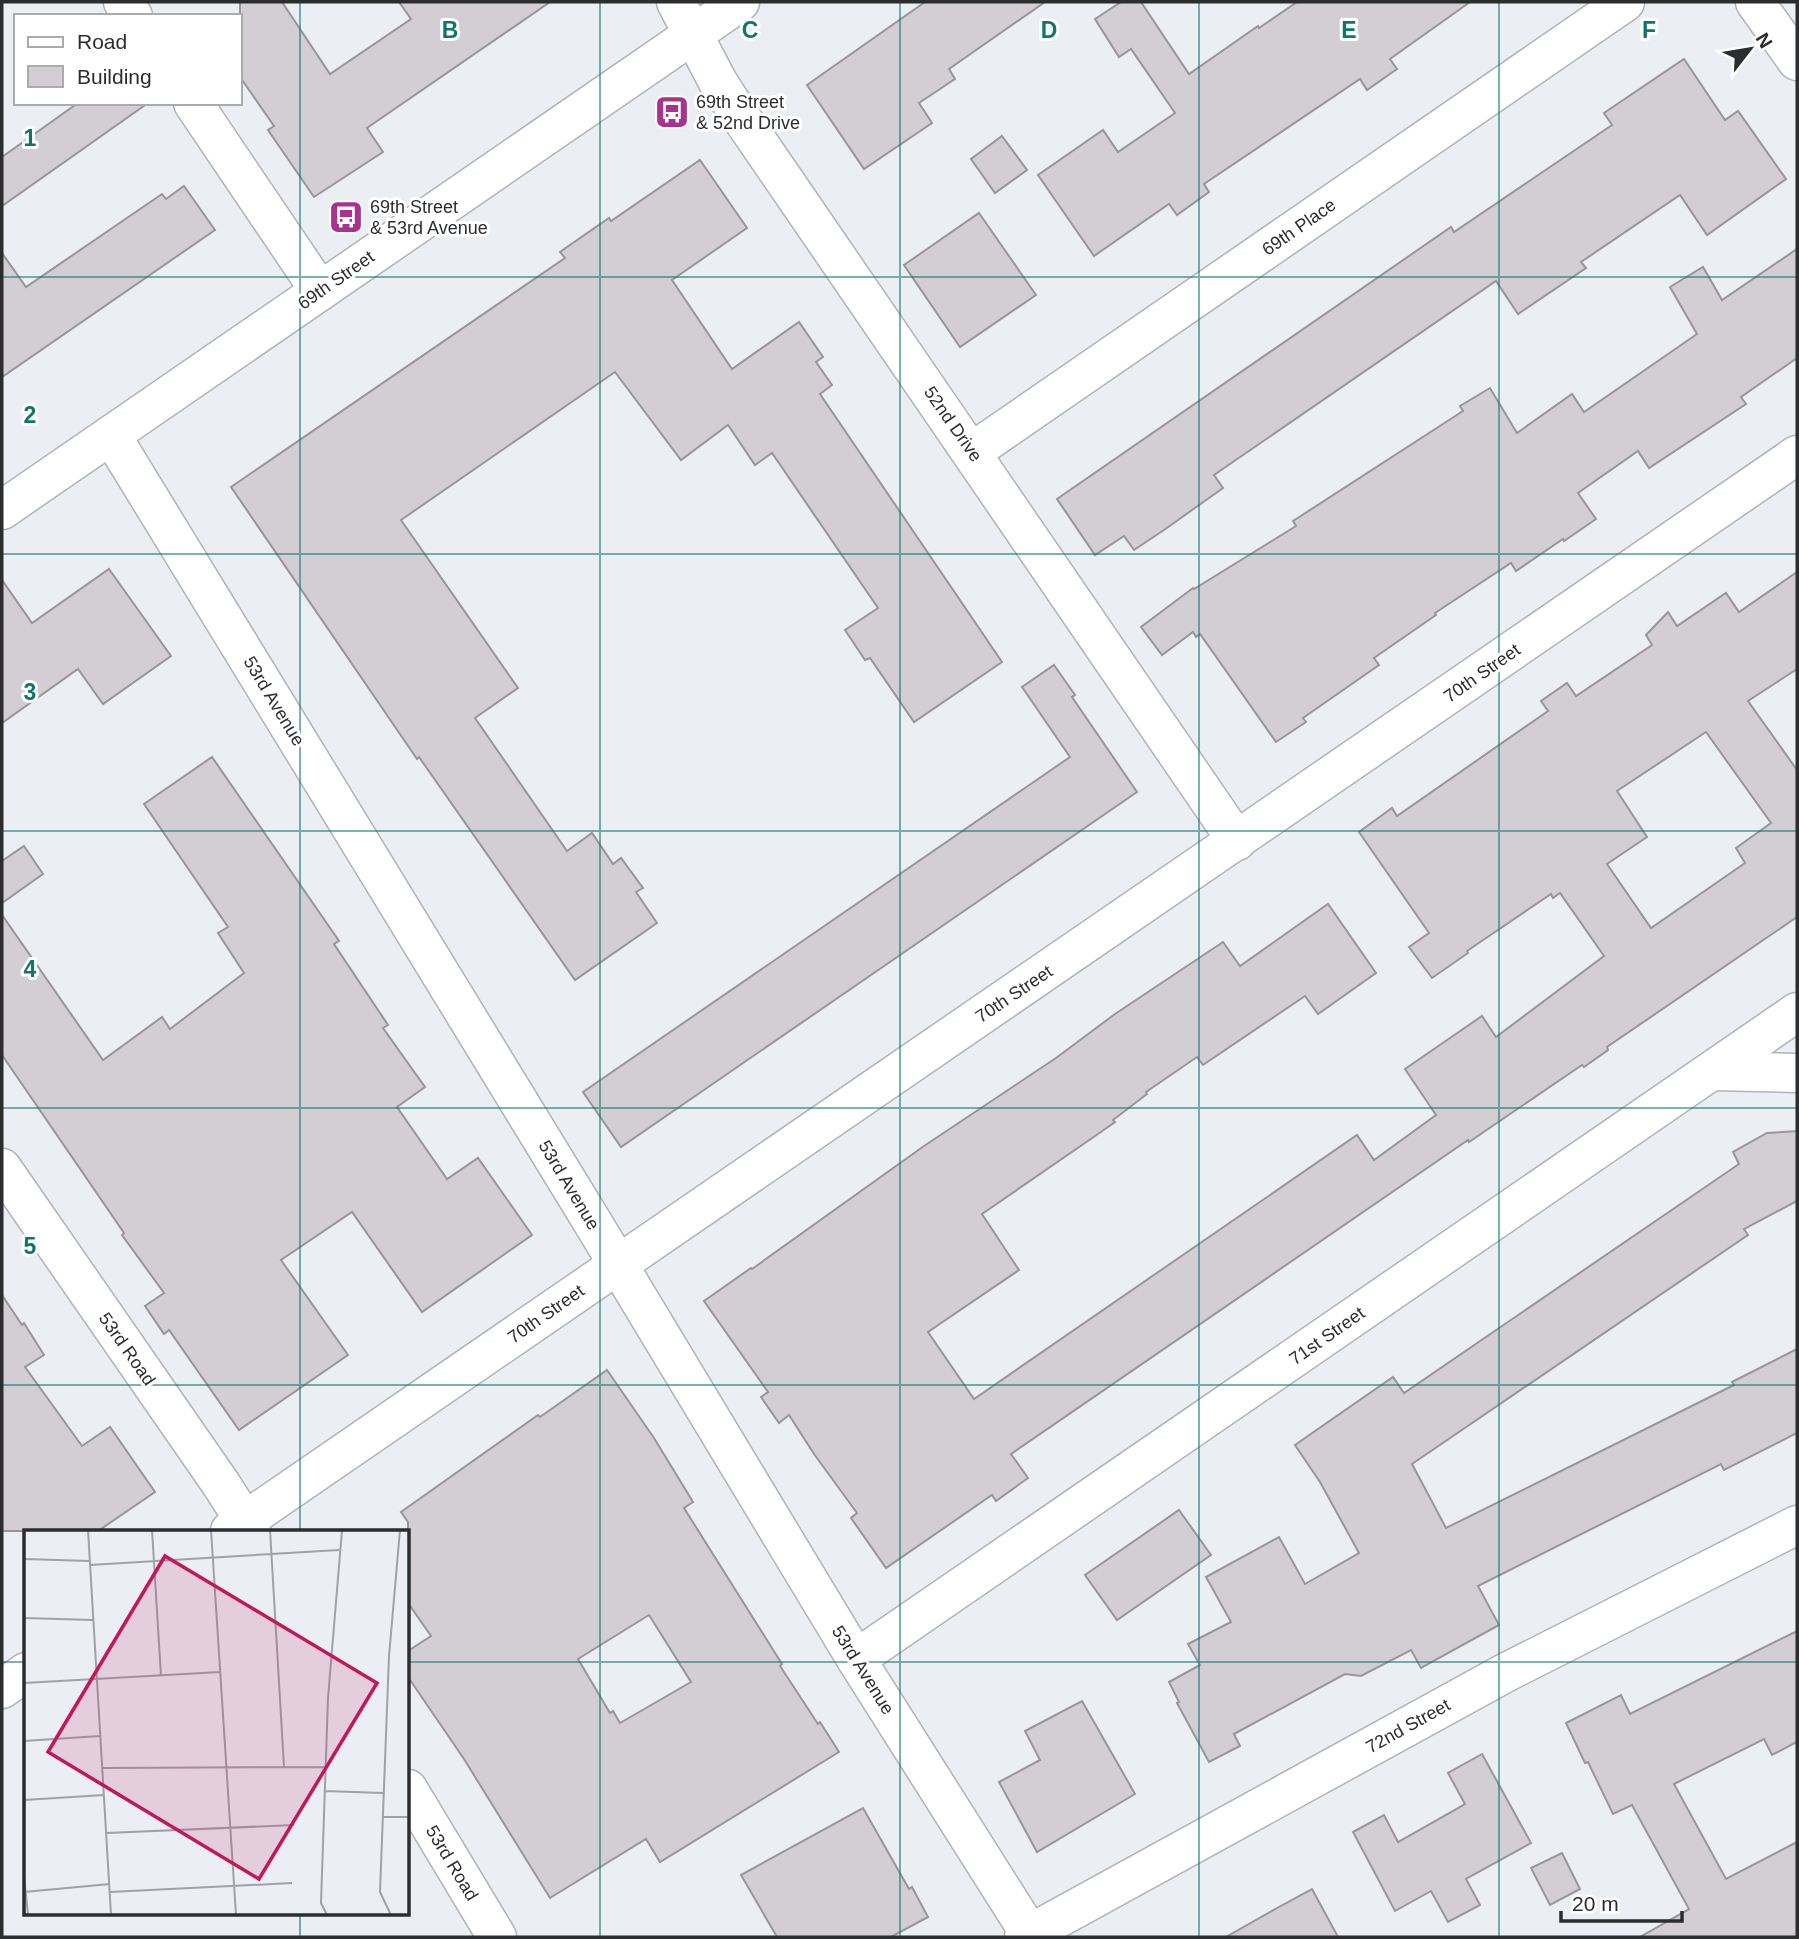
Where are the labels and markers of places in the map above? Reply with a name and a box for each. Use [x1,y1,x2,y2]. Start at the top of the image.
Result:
place label: 69th Street & 52nd Drive [696,92,800,133]
bus stop icon: 69th Street & 52nd Drive [653,93,691,131]
place label: 69th Street & 53rd Avenue [370,197,488,238]
bus stop icon: 69th Street & 53rd Avenue [327,198,365,236]

